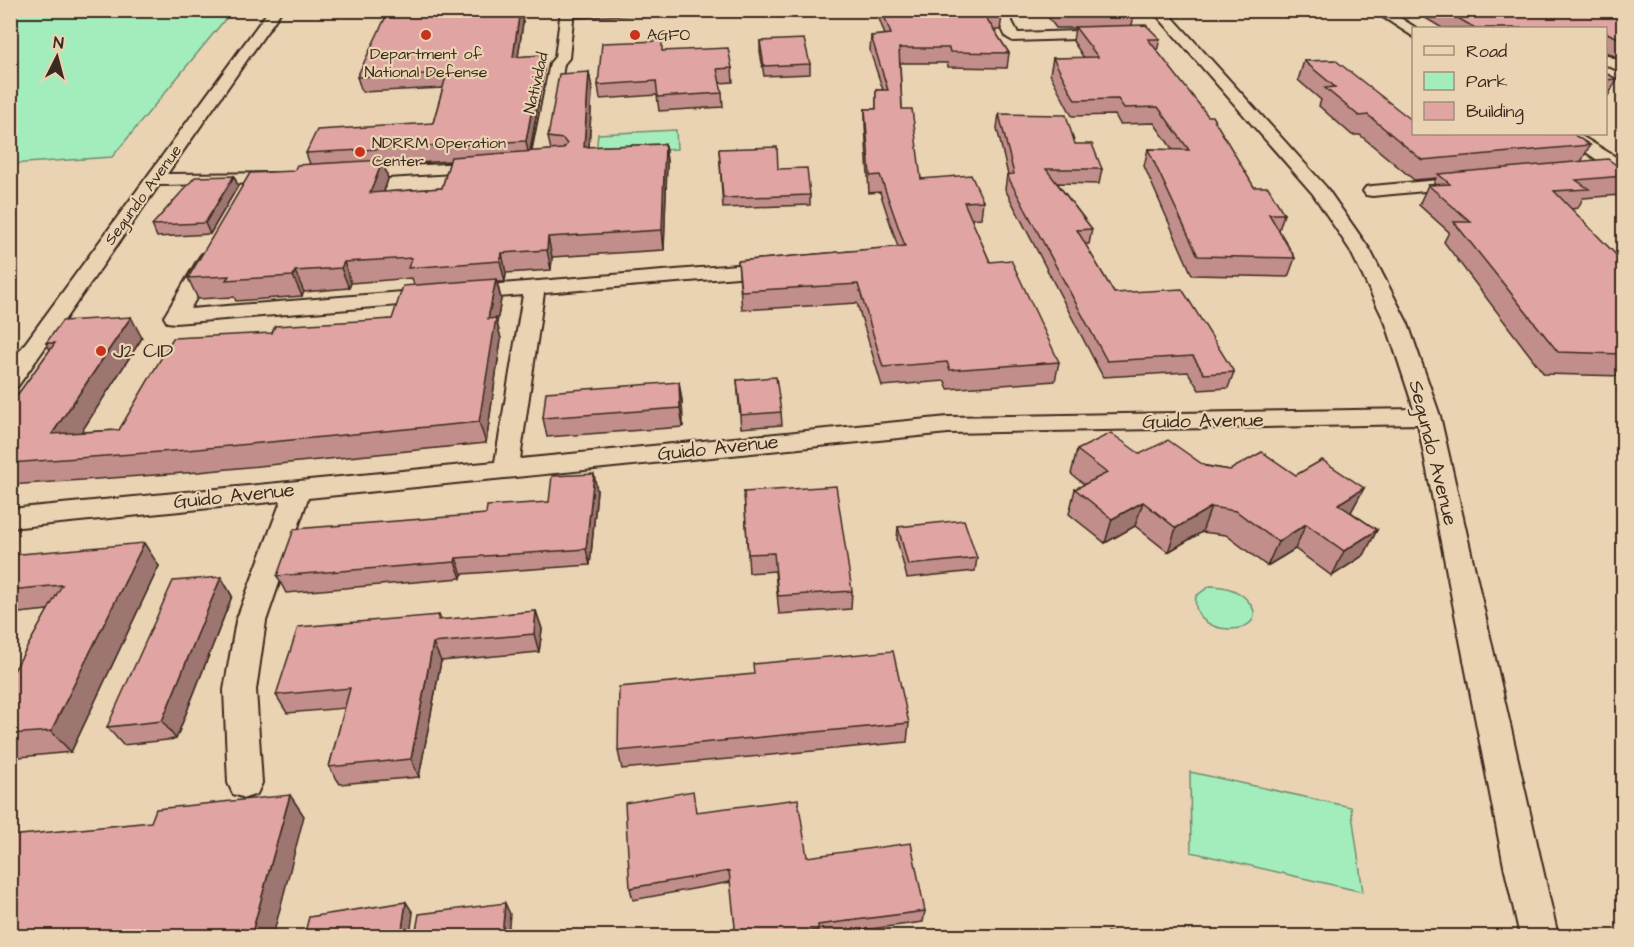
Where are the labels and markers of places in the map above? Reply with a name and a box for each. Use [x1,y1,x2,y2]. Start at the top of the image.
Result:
place label: AGFO [647,24,690,46]
marker: Department of National Defense [419,28,433,42]
marker: AGFO [628,28,642,42]
place label: Department of National Defense [365,43,488,83]
place label: NDRRM Operation Center [372,132,506,172]
marker: NDRRM Operation Center [353,145,367,159]
place label: J2 CID [113,337,173,365]
marker: J2 CID [94,344,108,358]

